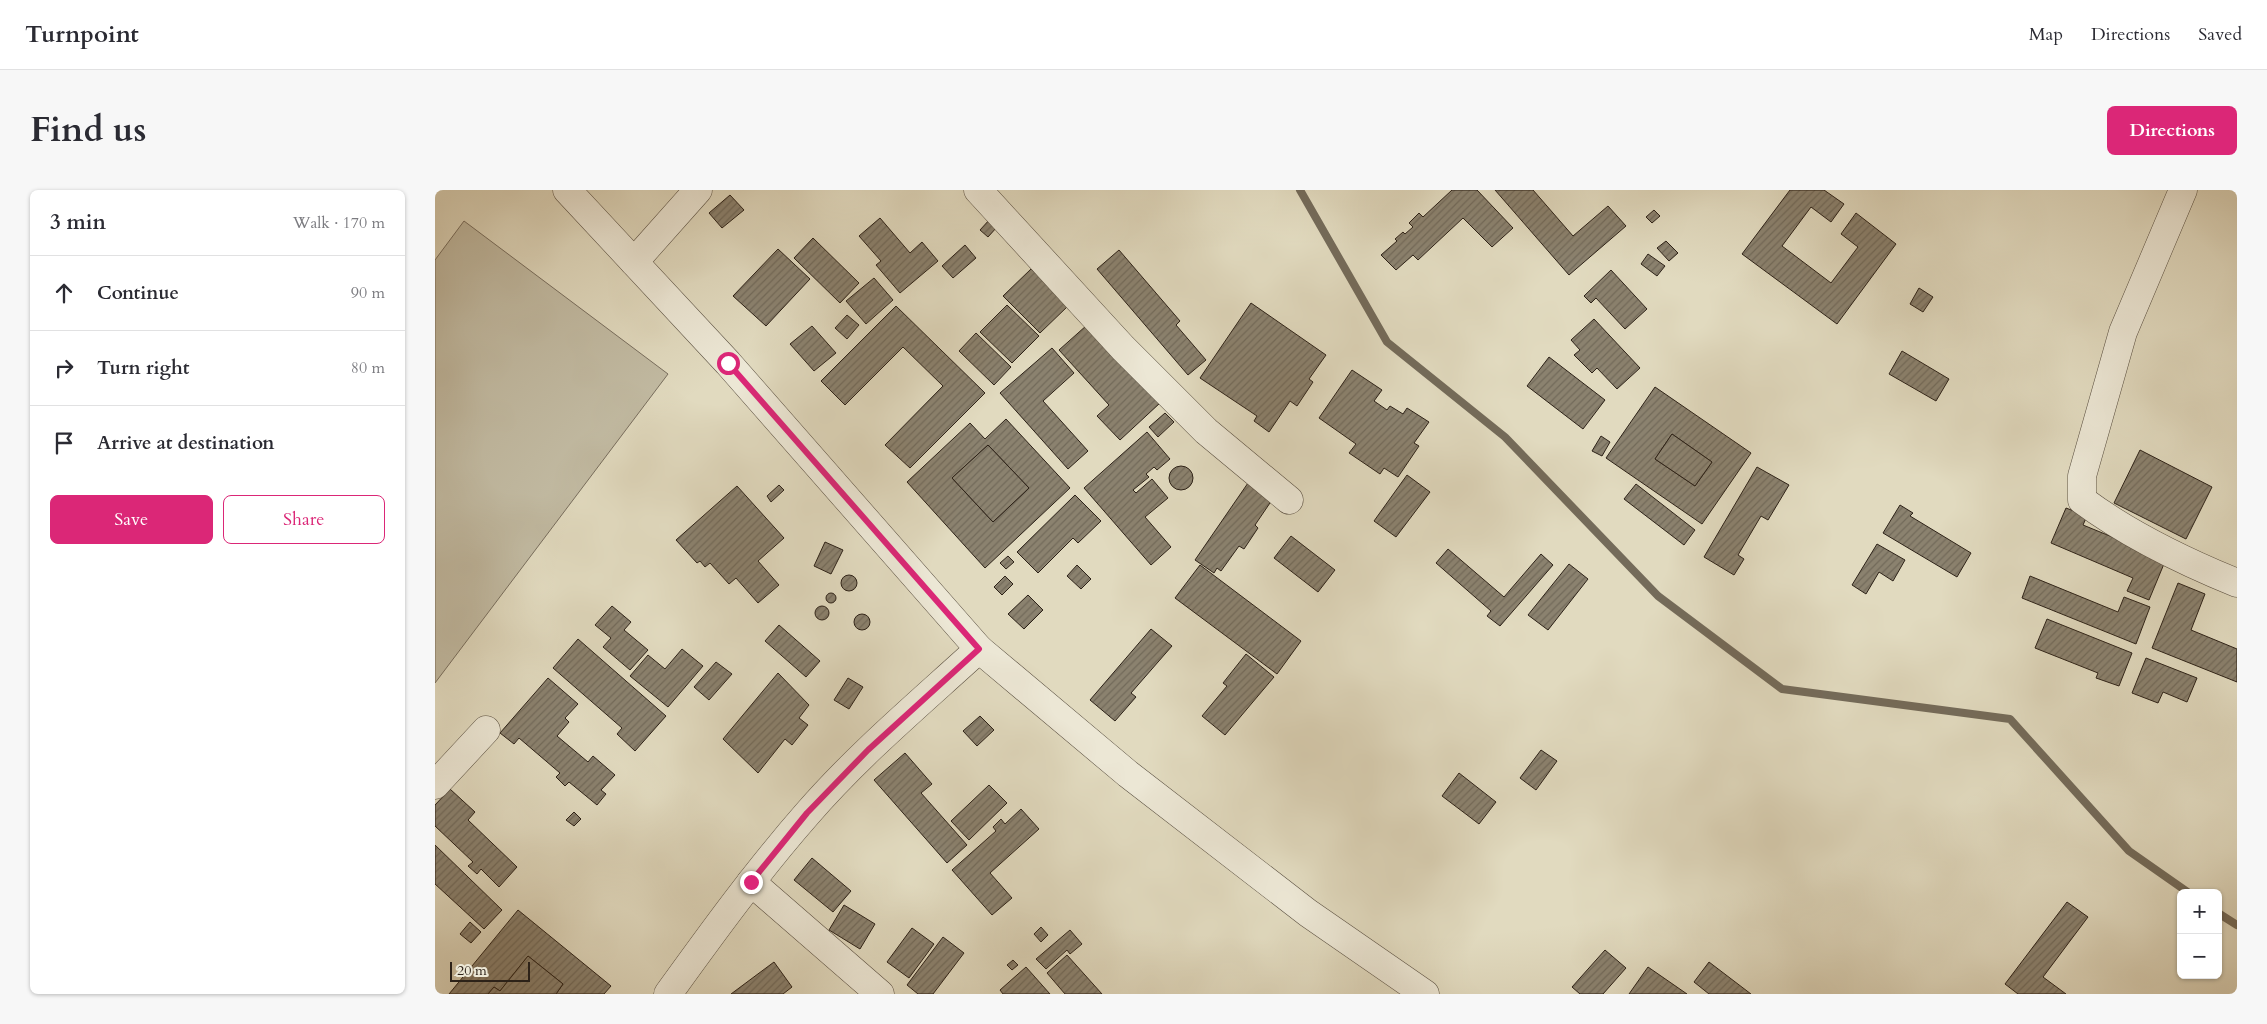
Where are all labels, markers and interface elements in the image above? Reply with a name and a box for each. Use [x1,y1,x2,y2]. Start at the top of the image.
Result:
text: Turnpoint [25,18,139,51]
text: Map [2029,22,2063,47]
text: Directions [2091,22,2170,47]
text: Saved [2198,22,2242,47]
text: Find us [30,106,146,154]
button: Directions [2107,106,2237,155]
text: 3 min [50,208,106,237]
text: Walk · 170 m [293,212,385,234]
icon: ahead [50,279,78,307]
text: Continue [97,280,179,306]
text: 90 m [351,282,385,304]
route start [717,352,740,375]
icon: right [50,354,78,382]
text: Turn right [97,355,189,381]
text: 80 m [351,357,385,379]
icon: arrive [50,429,78,457]
text: Arrive at destination [97,430,274,456]
button: Save [50,495,213,544]
button: Share [223,495,385,544]
route end [740,871,763,894]
map controls [2177,889,2222,979]
button: + [2177,889,2222,934]
button: − [2177,934,2222,979]
scale bar [450,959,530,982]
text: 20 m [457,961,487,980]

